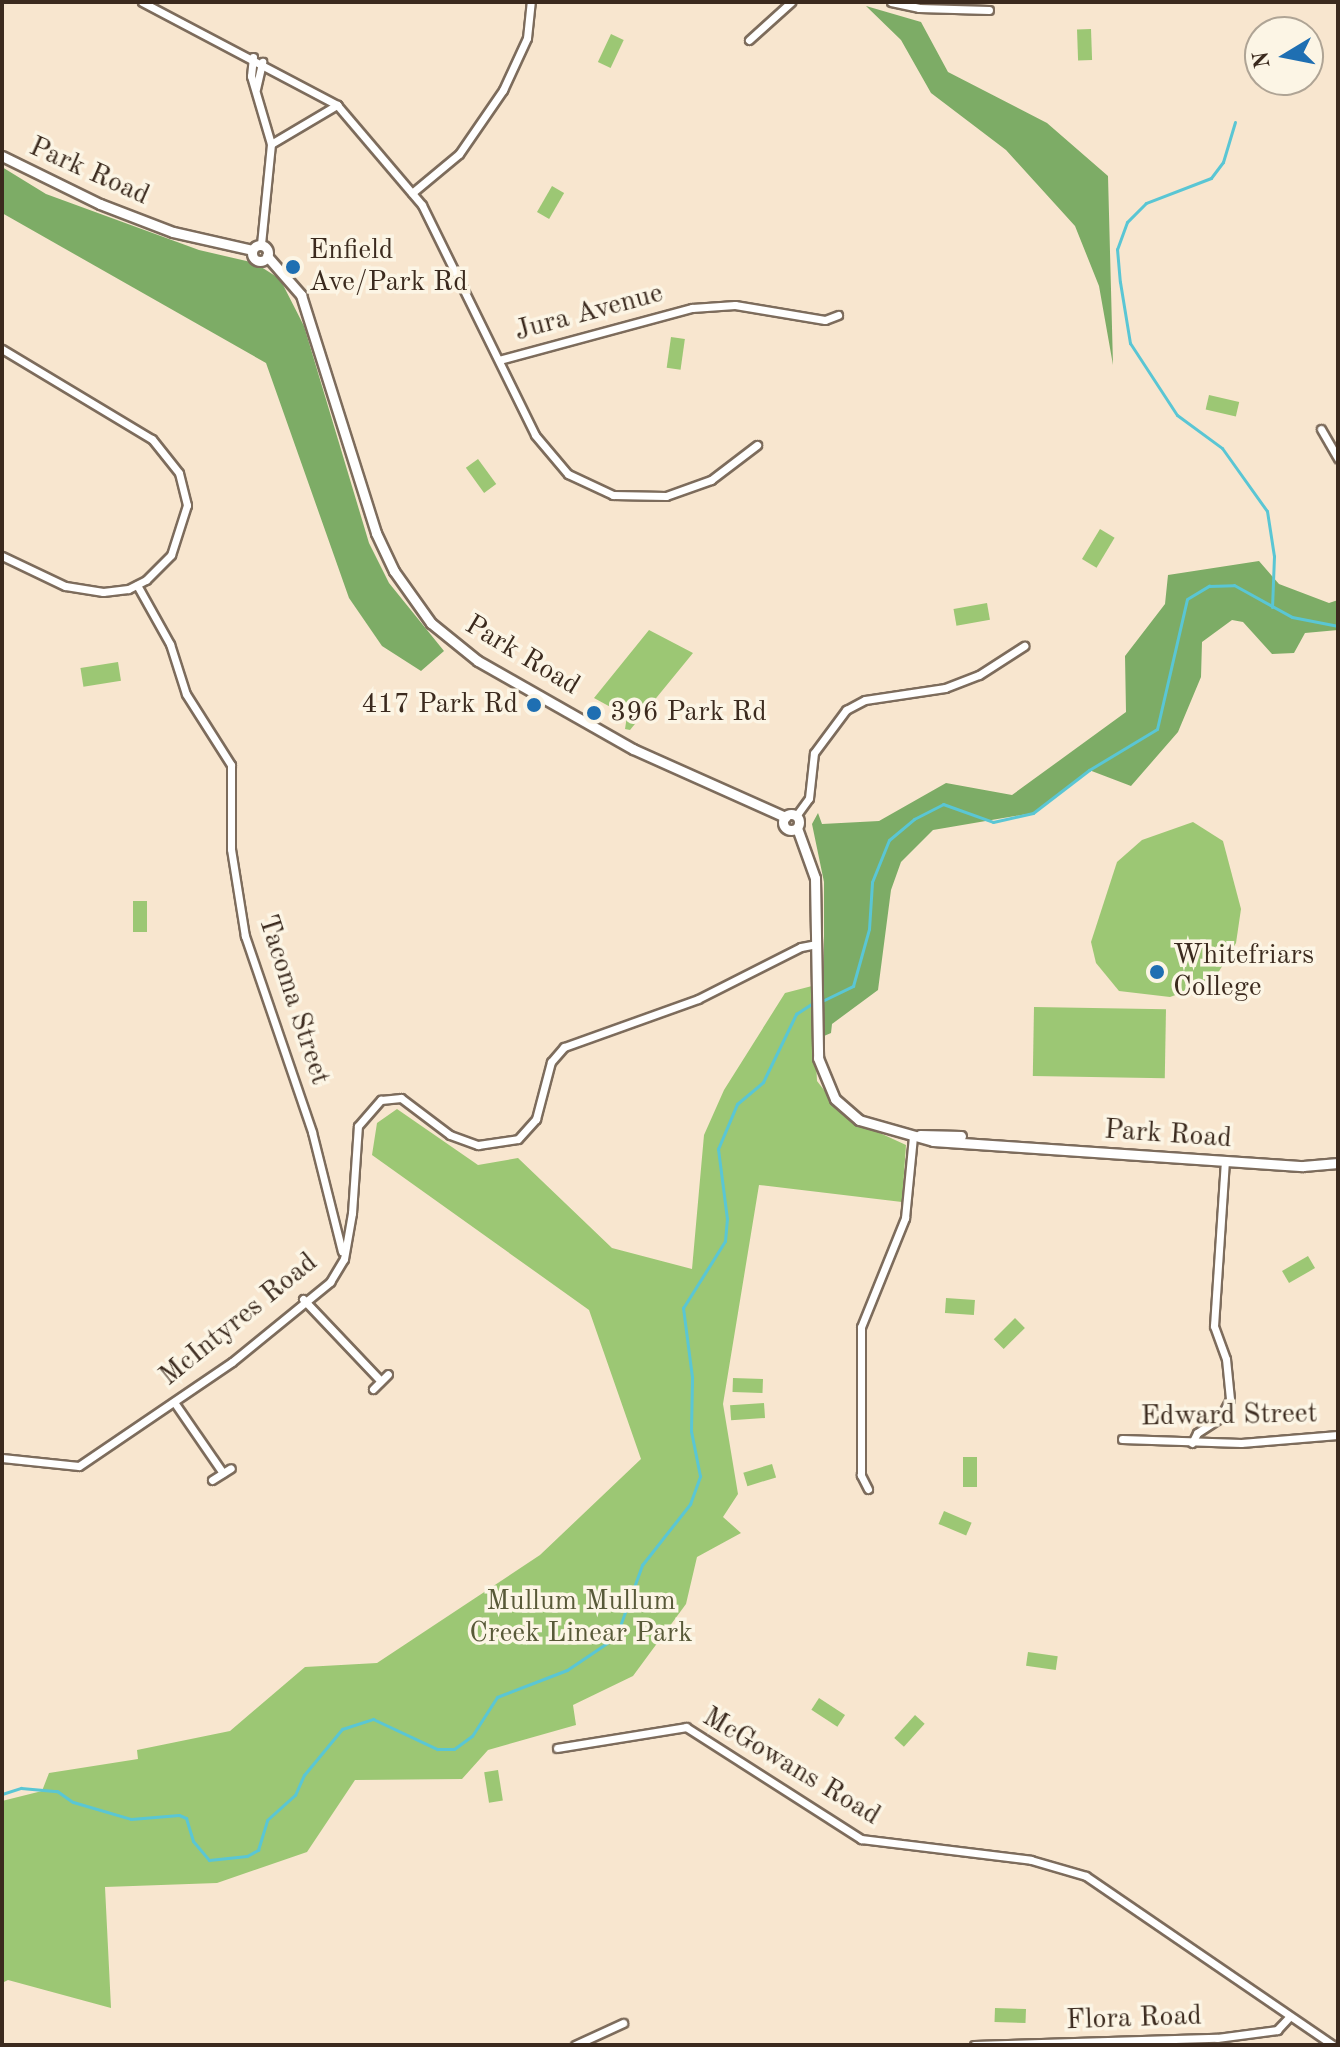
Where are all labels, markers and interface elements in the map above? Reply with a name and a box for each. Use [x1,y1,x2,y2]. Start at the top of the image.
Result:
north arrow [1244,16,1324,96]
text: N [1250,50,1275,70]
street label: Park Road [24,131,154,213]
place label: Enfield Ave/Park Rd [309,234,468,300]
marker: Enfield Ave/Park Rd [284,258,302,276]
street label: Jura Avenue [511,277,667,349]
street label: Park Road [459,609,585,703]
place label: 417 Park Rd [361,688,518,722]
marker: 417 Park Rd [525,696,543,714]
place label: 396 Park Rd [610,696,767,730]
marker: 396 Park Rd [585,704,603,722]
street label: Tacoma Street [250,911,336,1089]
place label: Whitefriars College [1173,939,1314,1005]
marker: Whitefriars College [1148,963,1166,981]
street label: Park Road [1103,1114,1233,1156]
street label: McIntyres Road [153,1246,325,1394]
street label: Edward Street [1140,1398,1318,1434]
park label: Mullum Mullum Creek Linear Park [469,1585,693,1651]
street label: McGowans Road [696,1701,886,1833]
street label: Flora Road [1065,2000,1203,2038]

